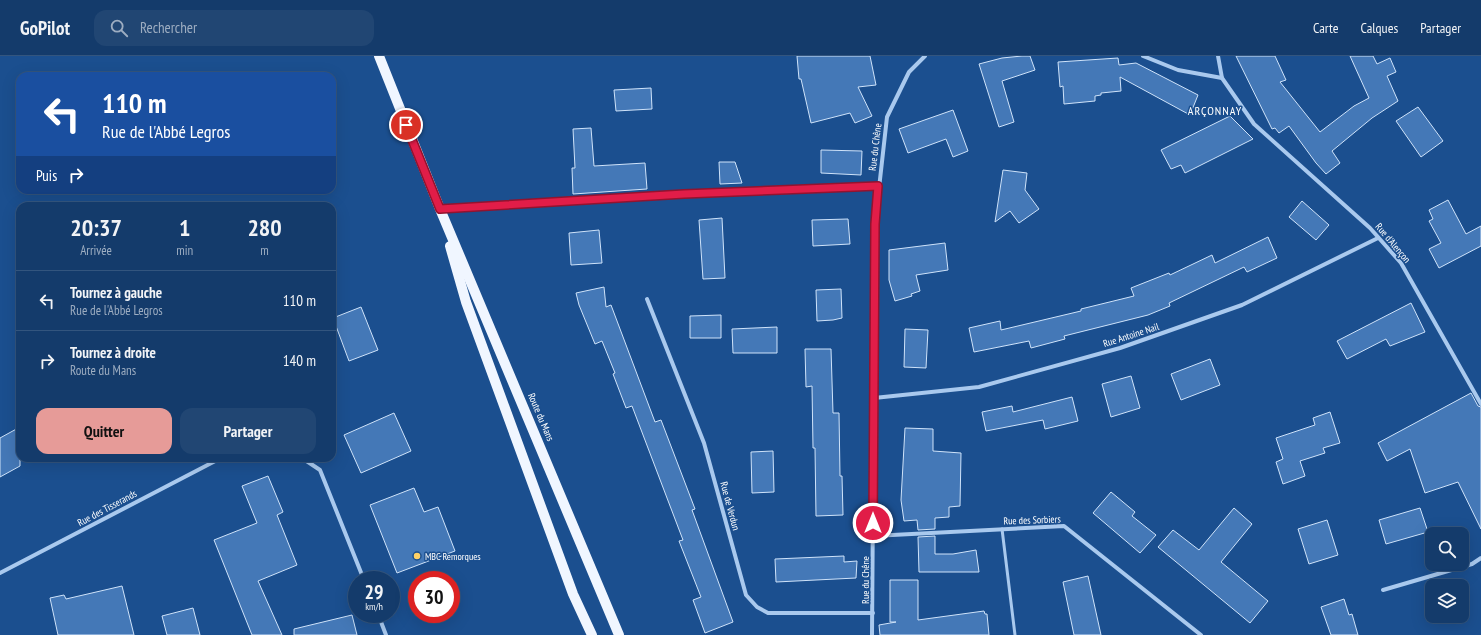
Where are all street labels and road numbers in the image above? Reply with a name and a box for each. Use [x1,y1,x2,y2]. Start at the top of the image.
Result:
street label: Rue du Chêne [866,122,884,172]
street label: Rue d'Alençon [1373,220,1413,266]
street label: Rue Antoine Nail [1101,320,1161,350]
street label: Route du Mans [525,391,557,444]
street label: Rue de Verdun [717,480,743,532]
street label: Rue des Tisserands [75,487,139,529]
street label: Rue des Sorbiers [1003,512,1062,527]
street label: Rue du Chêne [859,556,872,604]

